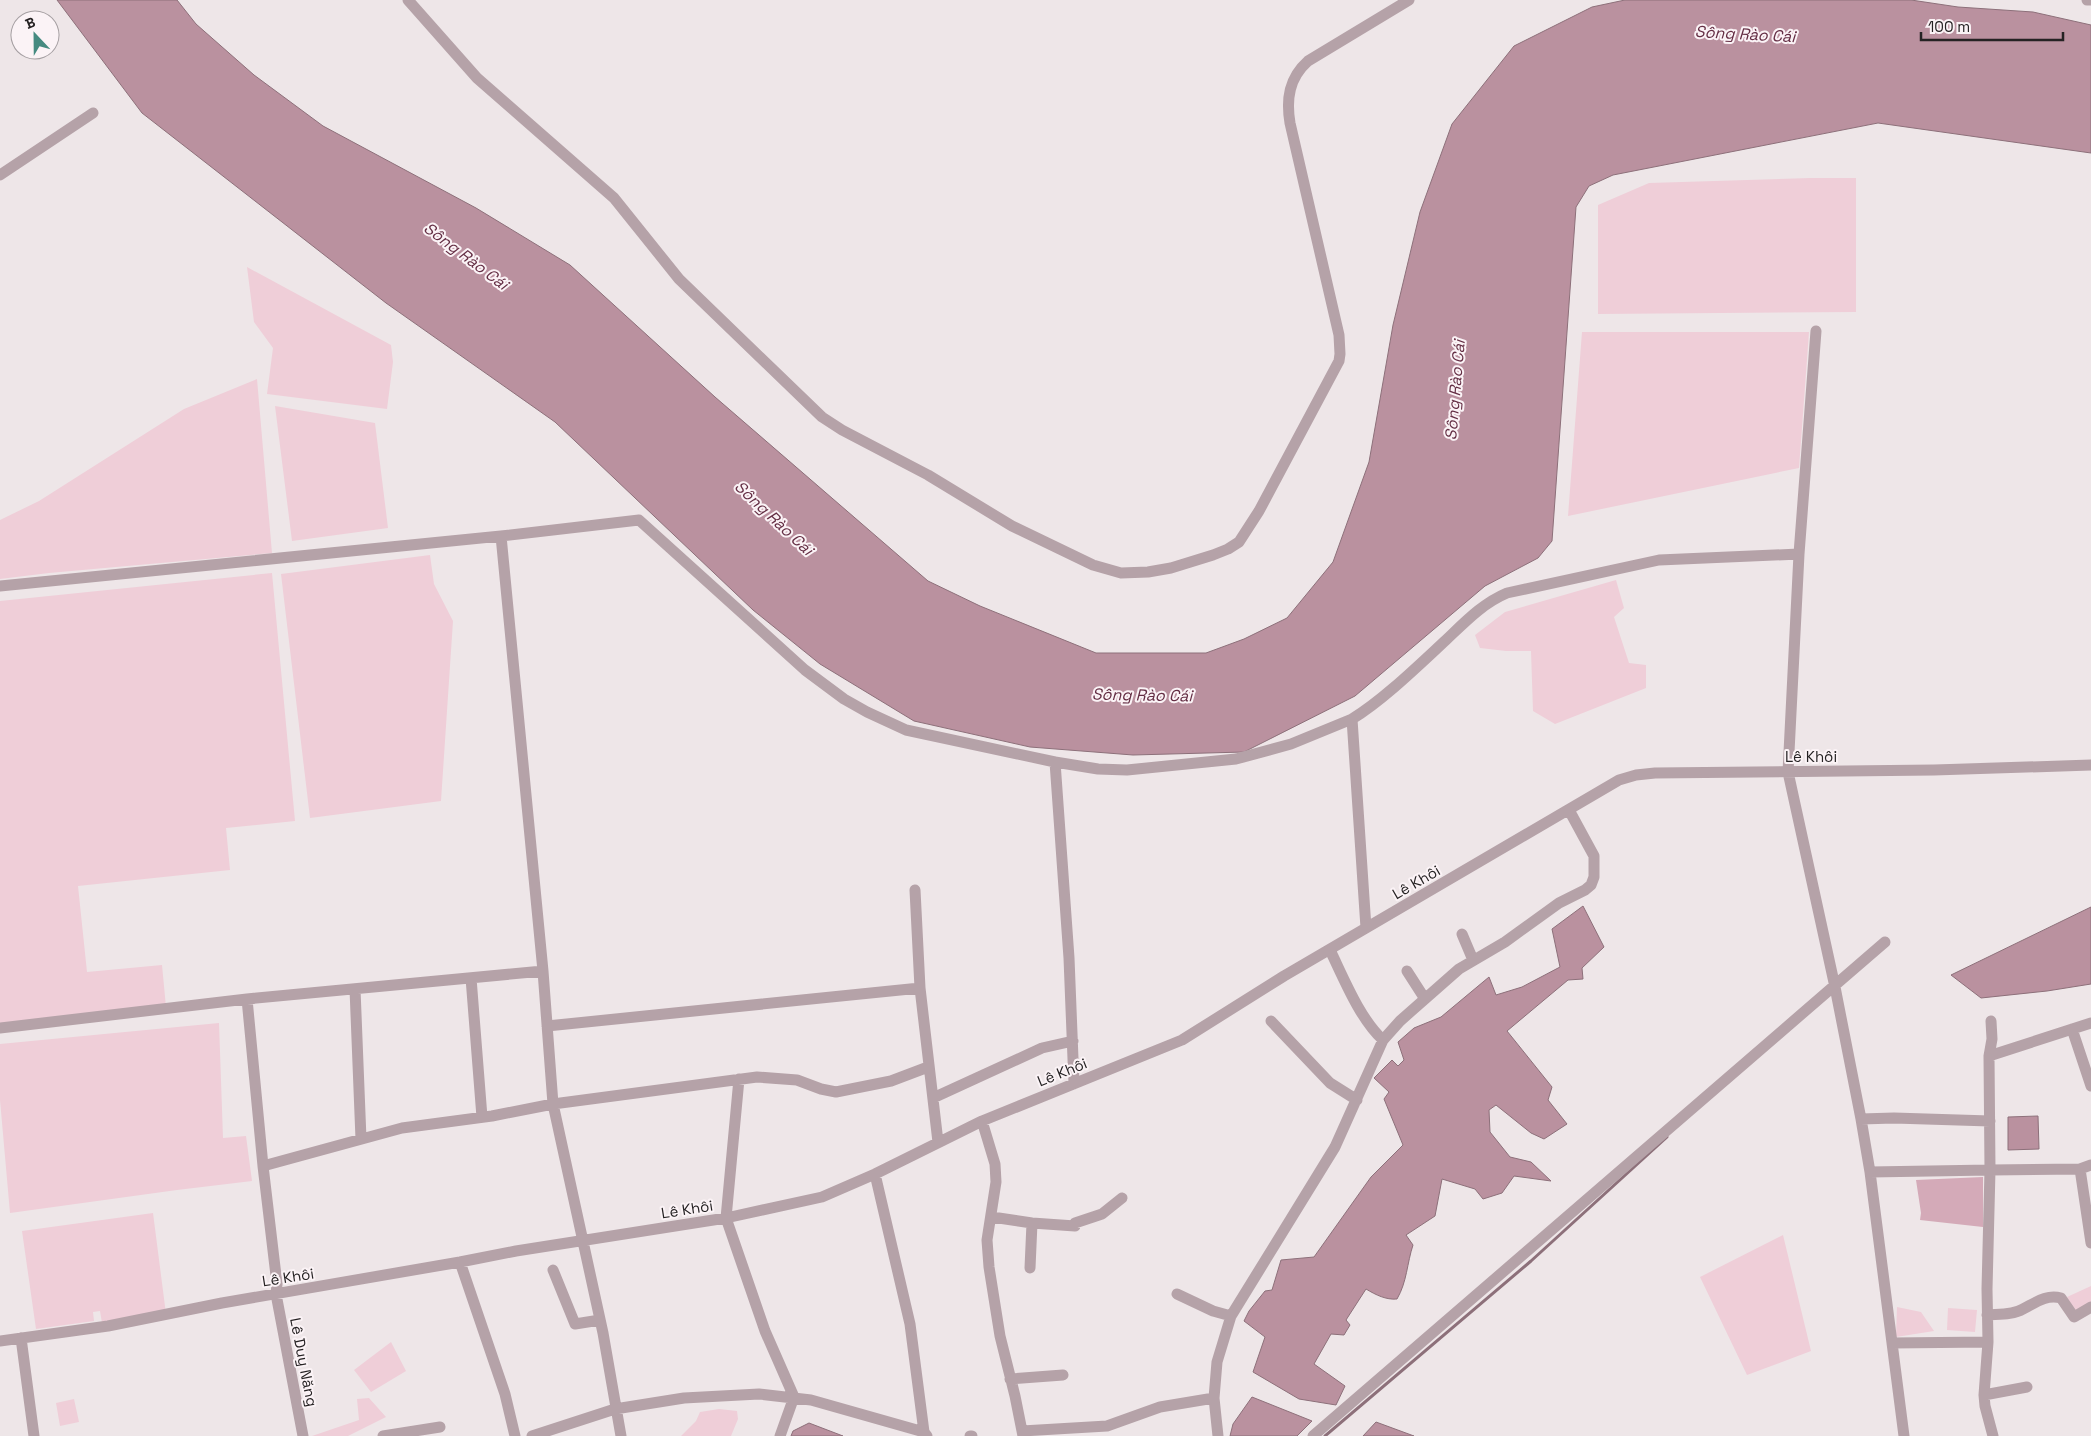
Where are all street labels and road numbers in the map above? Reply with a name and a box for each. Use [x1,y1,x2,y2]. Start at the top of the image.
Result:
street label: Lê Khôi [1785,747,1837,766]
street label: Lê Khôi [1389,861,1443,903]
street label: Lê Khôi [1034,1053,1090,1091]
street label: Lê Khôi [660,1196,714,1222]
street label: Lê Khôi [261,1264,315,1290]
street label: Lê Duy Năng [286,1316,322,1408]

